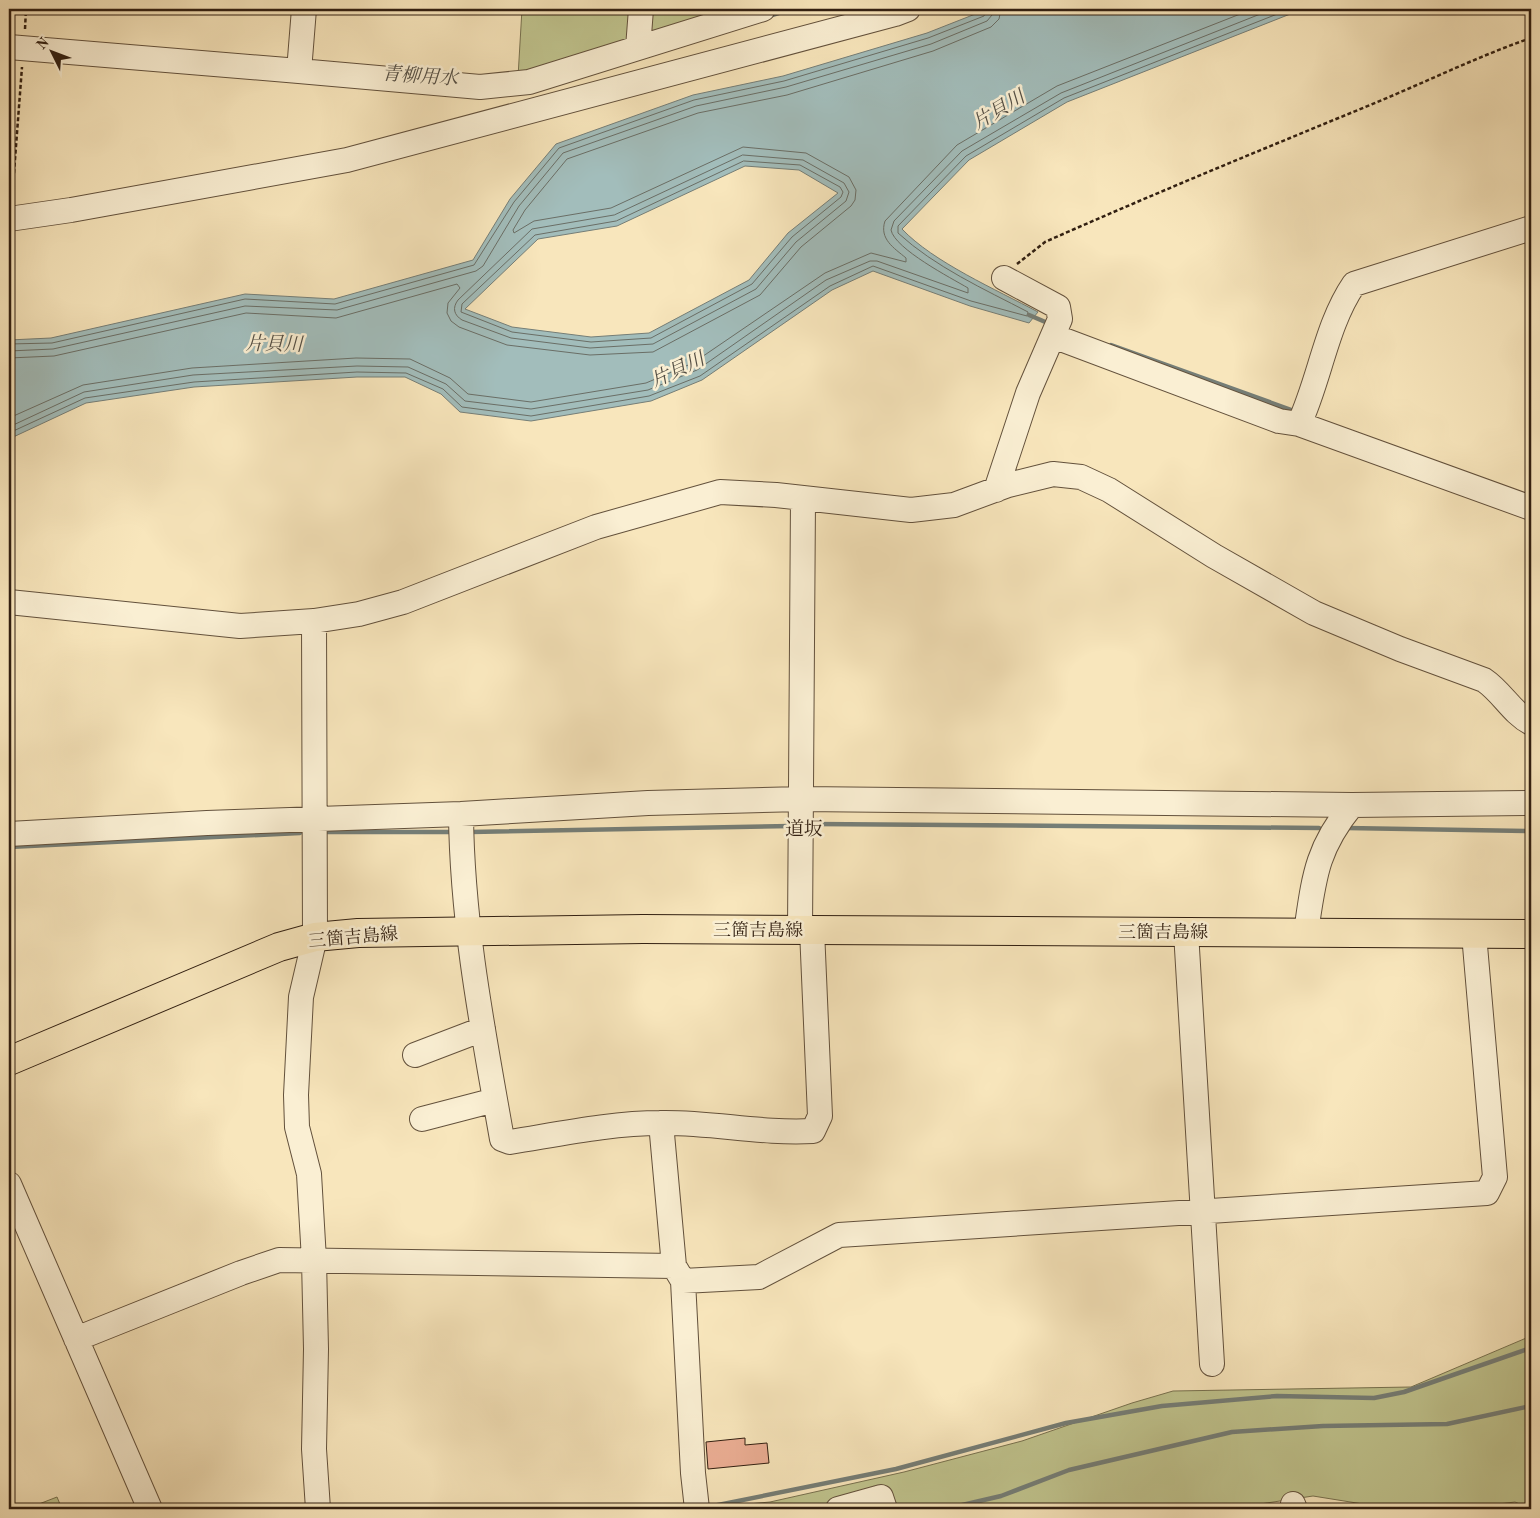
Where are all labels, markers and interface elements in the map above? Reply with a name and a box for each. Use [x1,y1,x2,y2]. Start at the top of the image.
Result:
north arrow [28,28,78,78]
text: N [34,35,52,53]
water label: 青柳用水 [381,63,461,90]
water label: 片貝川 [969,86,1030,134]
water label: 片貝川 [245,334,305,356]
water label: 片貝川 [647,348,710,392]
district label: 道坂 [785,819,823,840]
street label: 三箇吉島線 [713,920,803,940]
street label: 三箇吉島線 [1118,922,1208,942]
street label: 三箇吉島線 [307,923,399,951]

